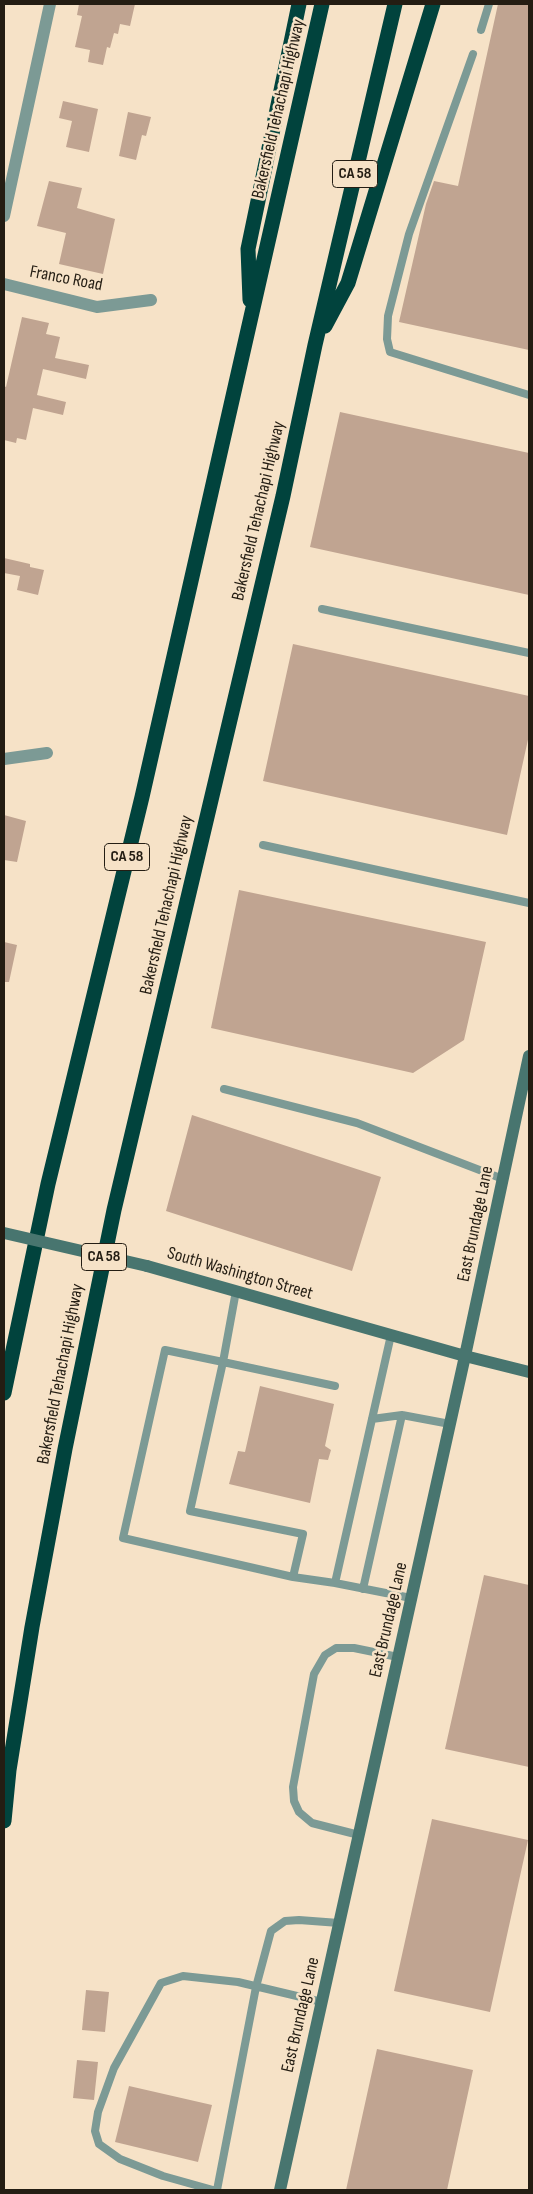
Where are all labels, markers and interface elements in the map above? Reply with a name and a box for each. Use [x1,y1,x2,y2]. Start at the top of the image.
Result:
street label: Bakersfield Tehachapi Highway [248,17,310,201]
road number: CA 58 [332,160,378,188]
street label: Franco Road [28,261,104,297]
street label: Bakersfield Tehachapi Highway [228,419,290,603]
street label: Bakersfield Tehachapi Highway [136,813,198,997]
road number: CA 58 [104,844,150,870]
street label: East Brundage Lane [453,1164,499,1284]
street label: South Washington Street [165,1243,315,1305]
road number: CA 58 [82,1244,126,1270]
street label: Bakersfield Tehachapi Highway [33,1282,89,1466]
street label: East Brundage Lane [365,1560,413,1680]
street label: East Brundage Lane [277,1955,325,2075]

